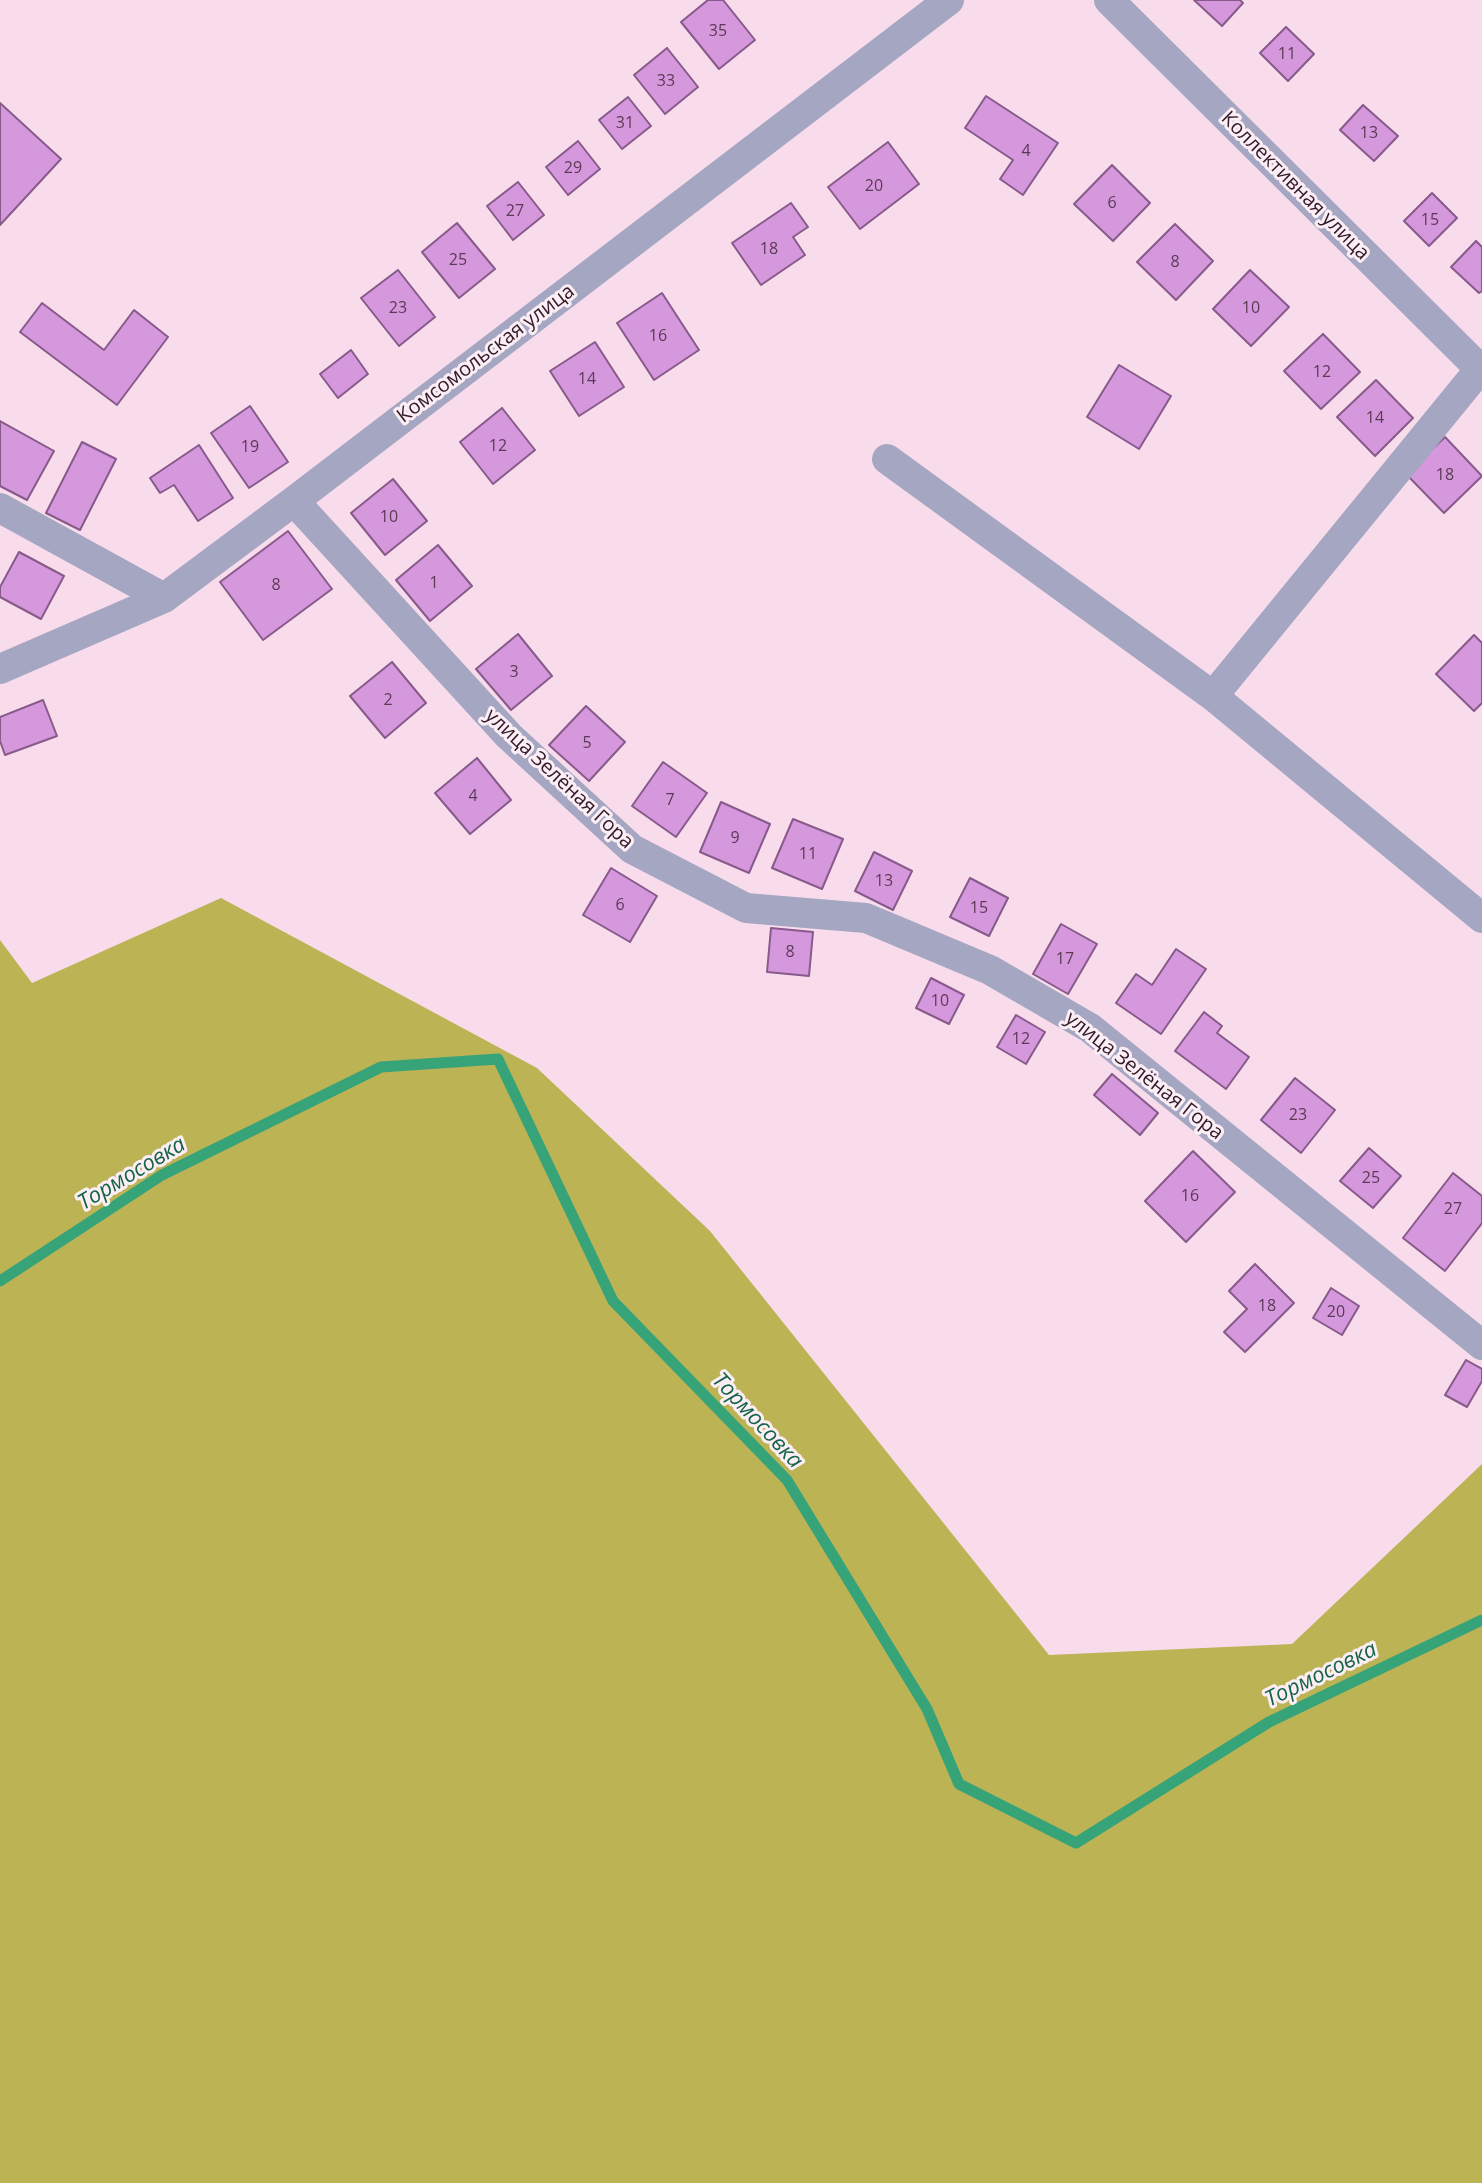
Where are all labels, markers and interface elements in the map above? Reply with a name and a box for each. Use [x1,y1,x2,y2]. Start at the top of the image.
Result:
house number: 35 [709,21,727,41]
house number: 11 [1278,44,1296,64]
house number: 33 [657,71,675,91]
street label: Коллективная улица [1216,107,1374,265]
house number: 31 [616,113,634,133]
house number: 13 [1360,123,1378,143]
house number: 4 [1021,141,1031,161]
house number: 29 [564,158,582,178]
house number: 20 [865,176,883,196]
house number: 6 [1107,193,1117,213]
house number: 27 [506,201,524,221]
house number: 15 [1421,210,1439,230]
house number: 18 [760,239,778,259]
house number: 25 [449,250,467,270]
house number: 8 [1170,252,1180,272]
street label: Комсомольская улица [393,280,579,428]
house number: 23 [389,298,407,318]
house number: 10 [1242,298,1260,318]
house number: 16 [649,326,667,346]
house number: 12 [1313,362,1331,382]
house number: 14 [578,369,596,389]
house number: 14 [1366,408,1384,428]
house number: 12 [489,436,507,456]
house number: 19 [241,437,259,457]
house number: 18 [1436,465,1454,485]
house number: 10 [380,507,398,527]
house number: 1 [429,573,439,593]
house number: 8 [271,575,281,595]
house number: 3 [509,662,519,682]
house number: 2 [383,690,393,710]
street label: улица Зелёная Гора [480,704,638,854]
house number: 5 [582,733,592,753]
house number: 4 [468,786,478,806]
house number: 7 [665,790,675,810]
house number: 9 [730,828,740,848]
house number: 11 [799,844,817,864]
house number: 13 [875,871,893,891]
house number: 6 [615,895,625,915]
house number: 15 [970,898,988,918]
house number: 8 [785,942,795,962]
house number: 17 [1056,949,1074,969]
house number: 10 [931,991,949,1011]
street label: улица Зелёная Гора [1060,1007,1228,1145]
house number: 12 [1012,1029,1030,1049]
house number: 23 [1289,1105,1307,1125]
water label: Тормосовка [73,1132,191,1216]
house number: 25 [1362,1168,1380,1188]
house number: 16 [1181,1186,1199,1206]
house number: 27 [1444,1199,1462,1219]
house number: 18 [1258,1296,1276,1316]
house number: 20 [1327,1302,1345,1322]
water label: Тормосовка [706,1368,808,1474]
water label: Тормосовка [1261,1637,1381,1713]

